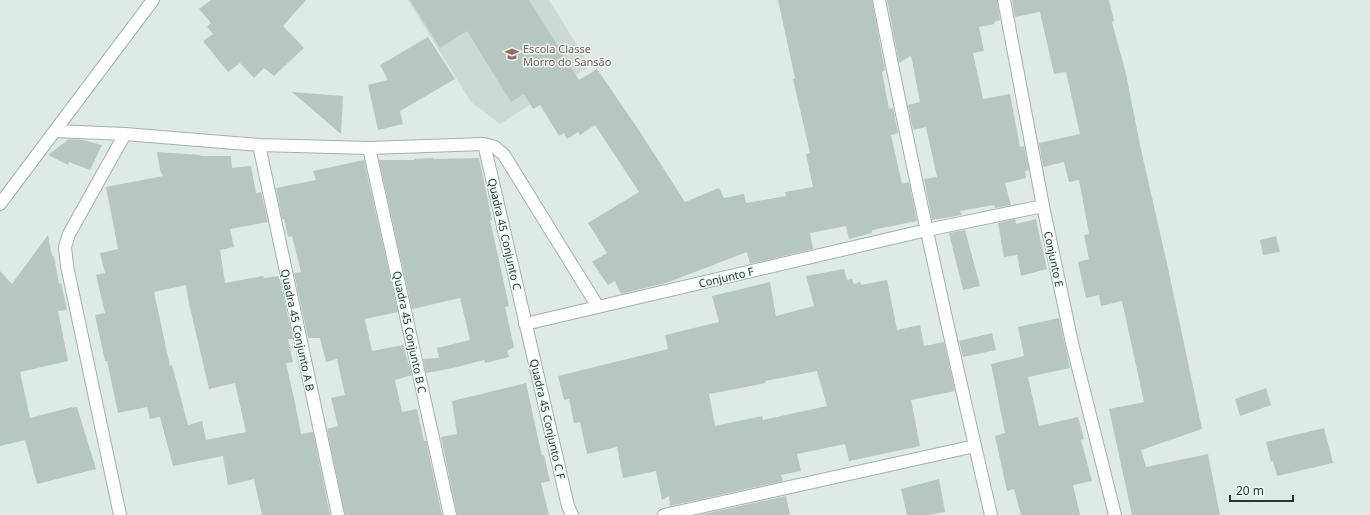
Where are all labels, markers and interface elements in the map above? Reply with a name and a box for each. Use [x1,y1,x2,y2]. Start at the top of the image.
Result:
place label: Escola Classe Morro do Sansão [523,41,612,69]
school or university icon: Escola Classe Morro do Sansão [504,46,520,62]
street label: Quadra 45 Conjunto C [485,177,525,291]
street label: Conjunto E [1041,230,1067,288]
street label: Conjunto F [697,263,755,291]
street label: Quadra 45 Conjunto A B [278,268,318,392]
street label: Quadra 45 Conjunto B C [390,270,430,394]
street label: Quadra 45 Conjunto C F [527,357,569,481]
scale bar [1230,477,1293,503]
text: 20 m [1236,482,1264,499]

